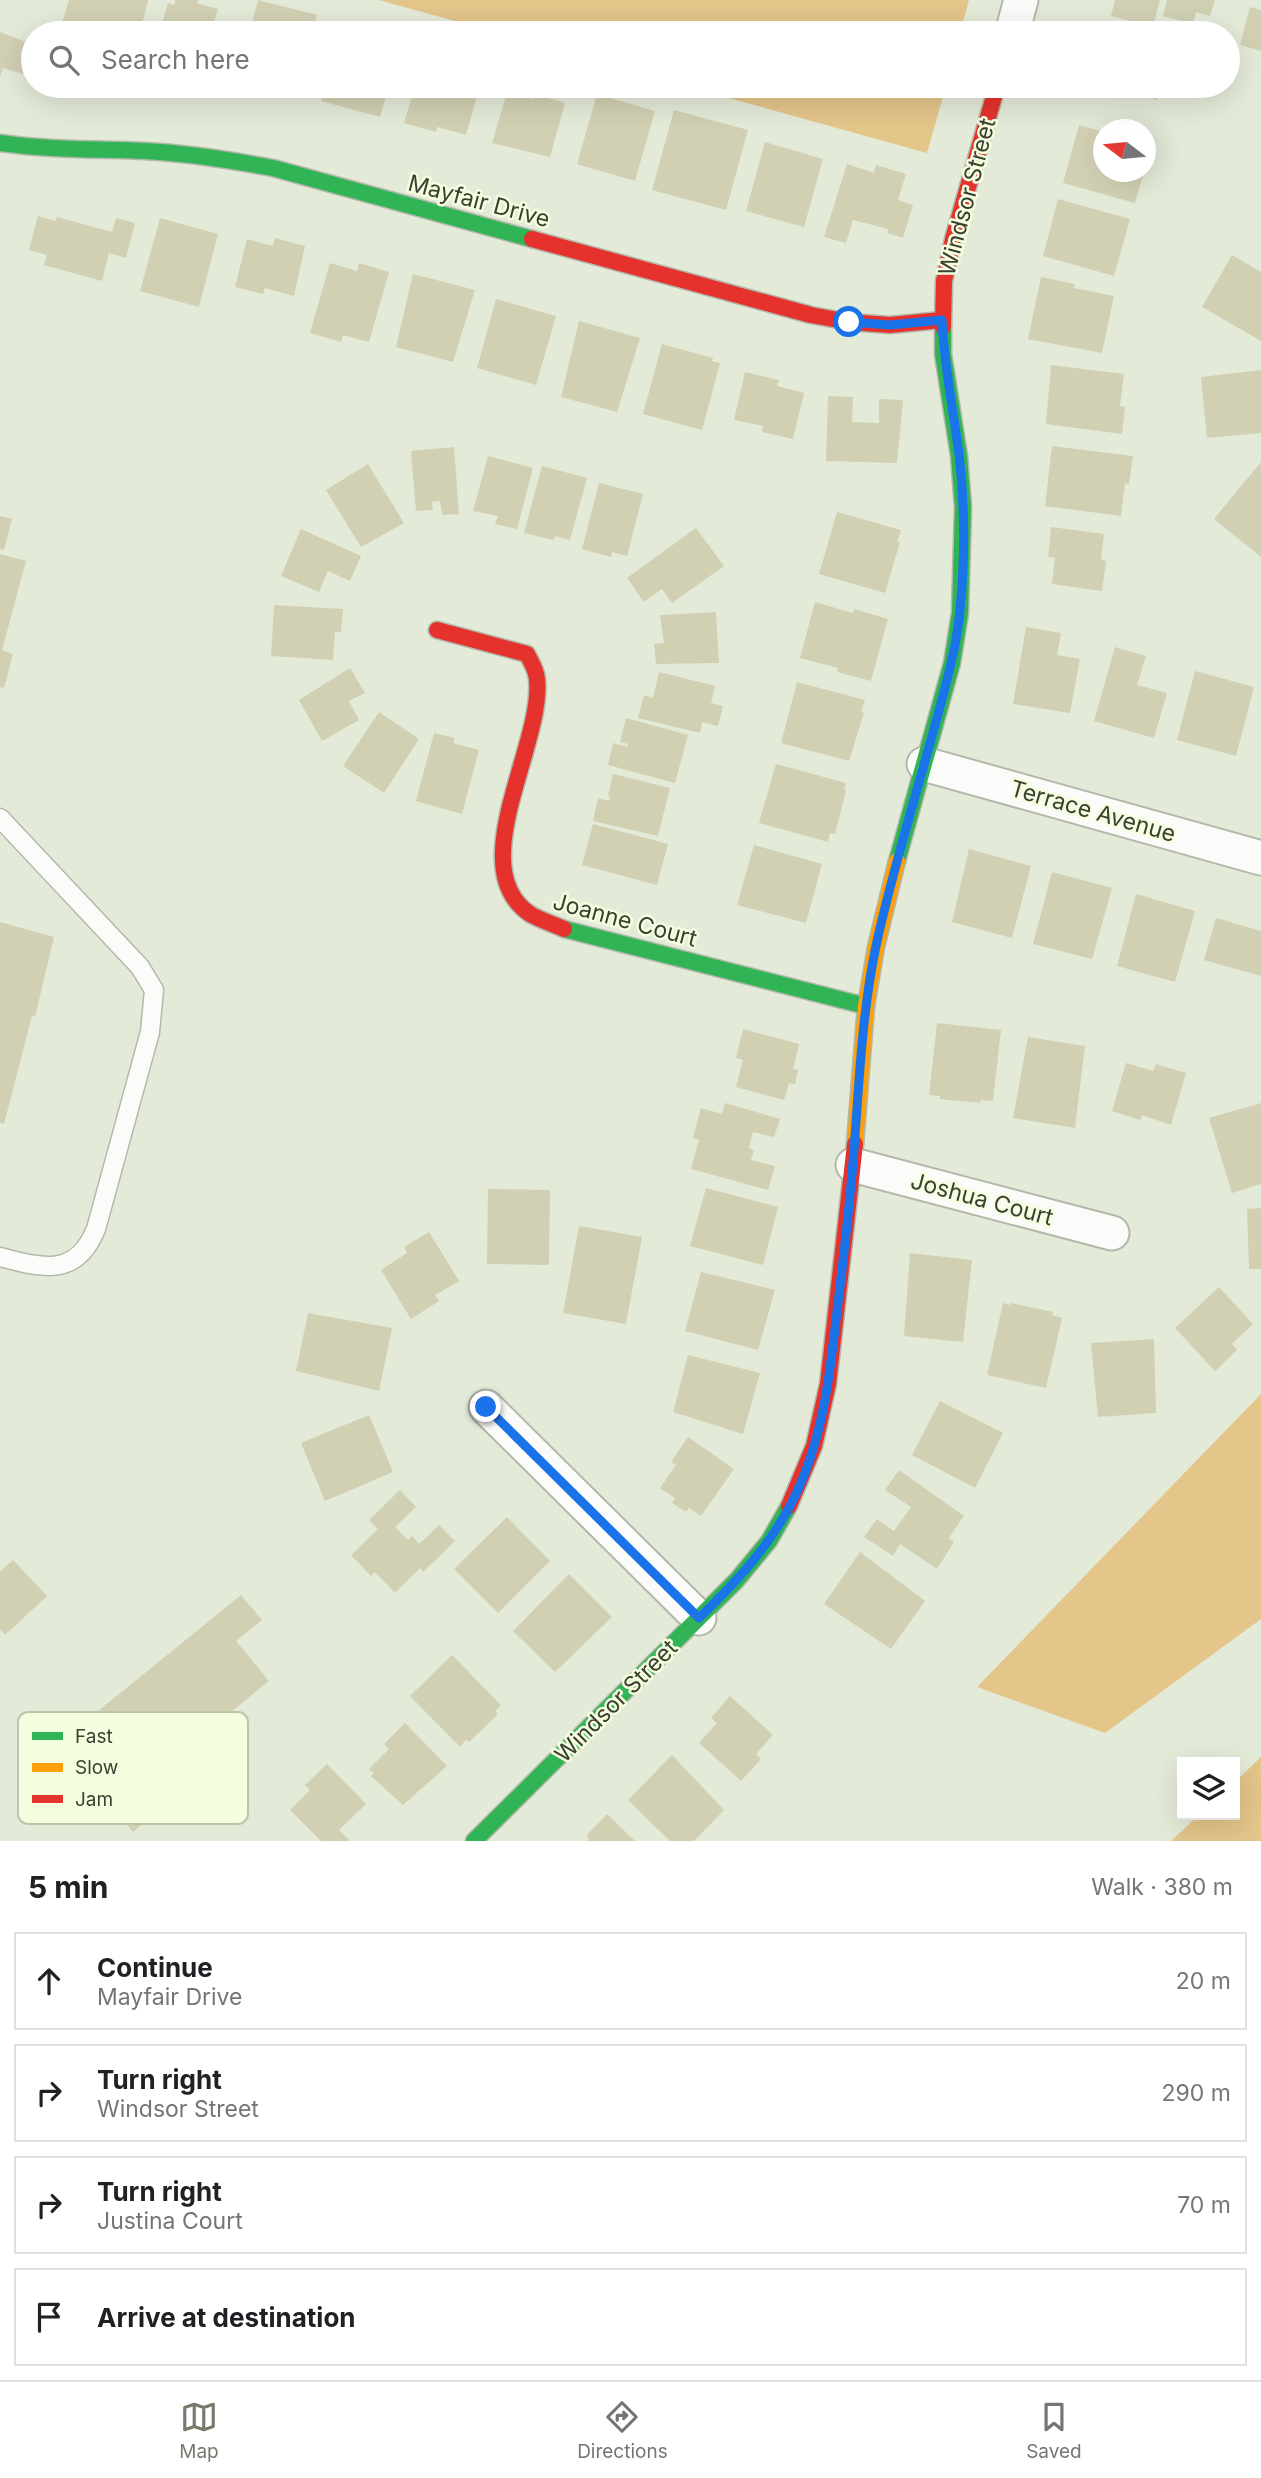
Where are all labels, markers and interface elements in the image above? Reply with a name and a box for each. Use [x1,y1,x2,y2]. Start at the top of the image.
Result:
search box [21,21,1240,98]
icon: search [45,41,83,79]
text: Search here [101,44,250,75]
street label: Windsor Street [933,115,1002,279]
north arrow [1093,119,1156,182]
street label: Mayfair Drive [405,169,553,233]
route start [833,306,864,337]
street label: Terrace Avenue [1007,774,1179,848]
street label: Joanne Court [550,887,700,953]
street label: Joshua Court [908,1167,1057,1232]
route end [470,1391,501,1422]
street label: Windsor Street [549,1634,683,1768]
legend [18,1712,248,1824]
text: Fast [75,1725,113,1748]
text: Slow [75,1756,118,1779]
map controls [1177,1757,1240,1820]
button: layers [1177,1757,1240,1820]
text: Jam [75,1788,113,1811]
text: 5 min [28,1869,108,1905]
text: Walk · 380 m [1091,1873,1233,1901]
text: Continue [97,1952,213,1983]
icon: ahead [30,1962,68,2000]
text: 20 m [1176,1967,1231,1995]
text: Mayfair Drive [97,1983,242,2011]
text: Turn right [97,2064,222,2095]
icon: right [30,2074,68,2112]
text: 290 m [1162,2079,1231,2107]
text: Windsor Street [97,2095,259,2123]
text: Turn right [97,2176,222,2207]
icon: right [30,2186,68,2224]
text: 70 m [1177,2191,1231,2219]
text: Justina Court [97,2207,243,2235]
icon: arrive [30,2298,68,2336]
text: Arrive at destination [97,2302,356,2333]
tab: Map [179,2398,219,2463]
tab: Directions [577,2398,668,2463]
tab: Saved [1026,2398,1082,2463]

